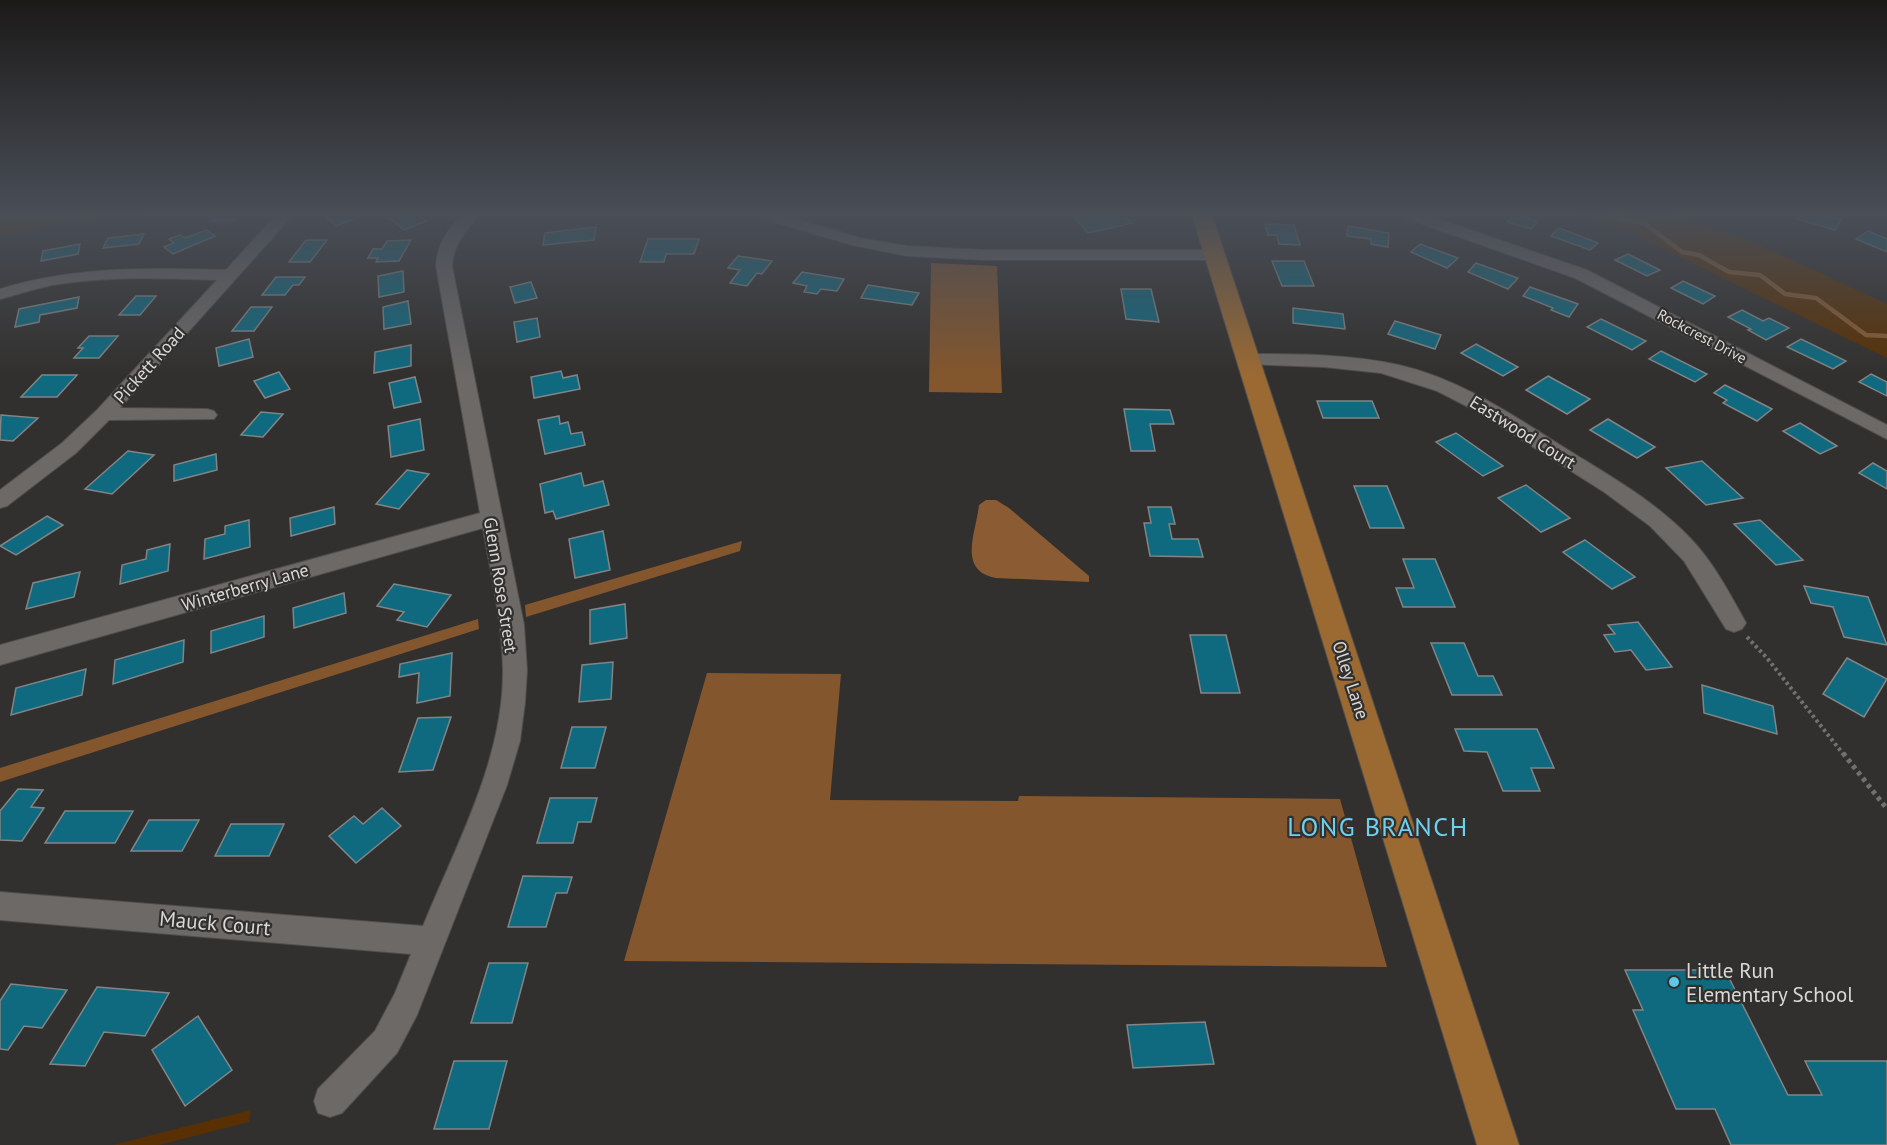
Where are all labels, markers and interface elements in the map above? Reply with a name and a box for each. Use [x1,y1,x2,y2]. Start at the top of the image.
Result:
street label: Rockcrest Drive [1654,304,1750,368]
street label: Pickett Road [108,322,190,408]
street label: Eastwood Court [1466,390,1580,474]
street label: Glenn Rose Street [479,516,523,654]
street label: Winterberry Lane [179,558,311,616]
street label: Olley Lane [1328,638,1374,722]
district label: LONG BRANCH [1287,810,1469,843]
street label: Mauck Court [158,905,272,941]
place label: Little Run Elementary School [1686,957,1853,1008]
marker: Little Run Elementary School [1667,975,1681,989]

